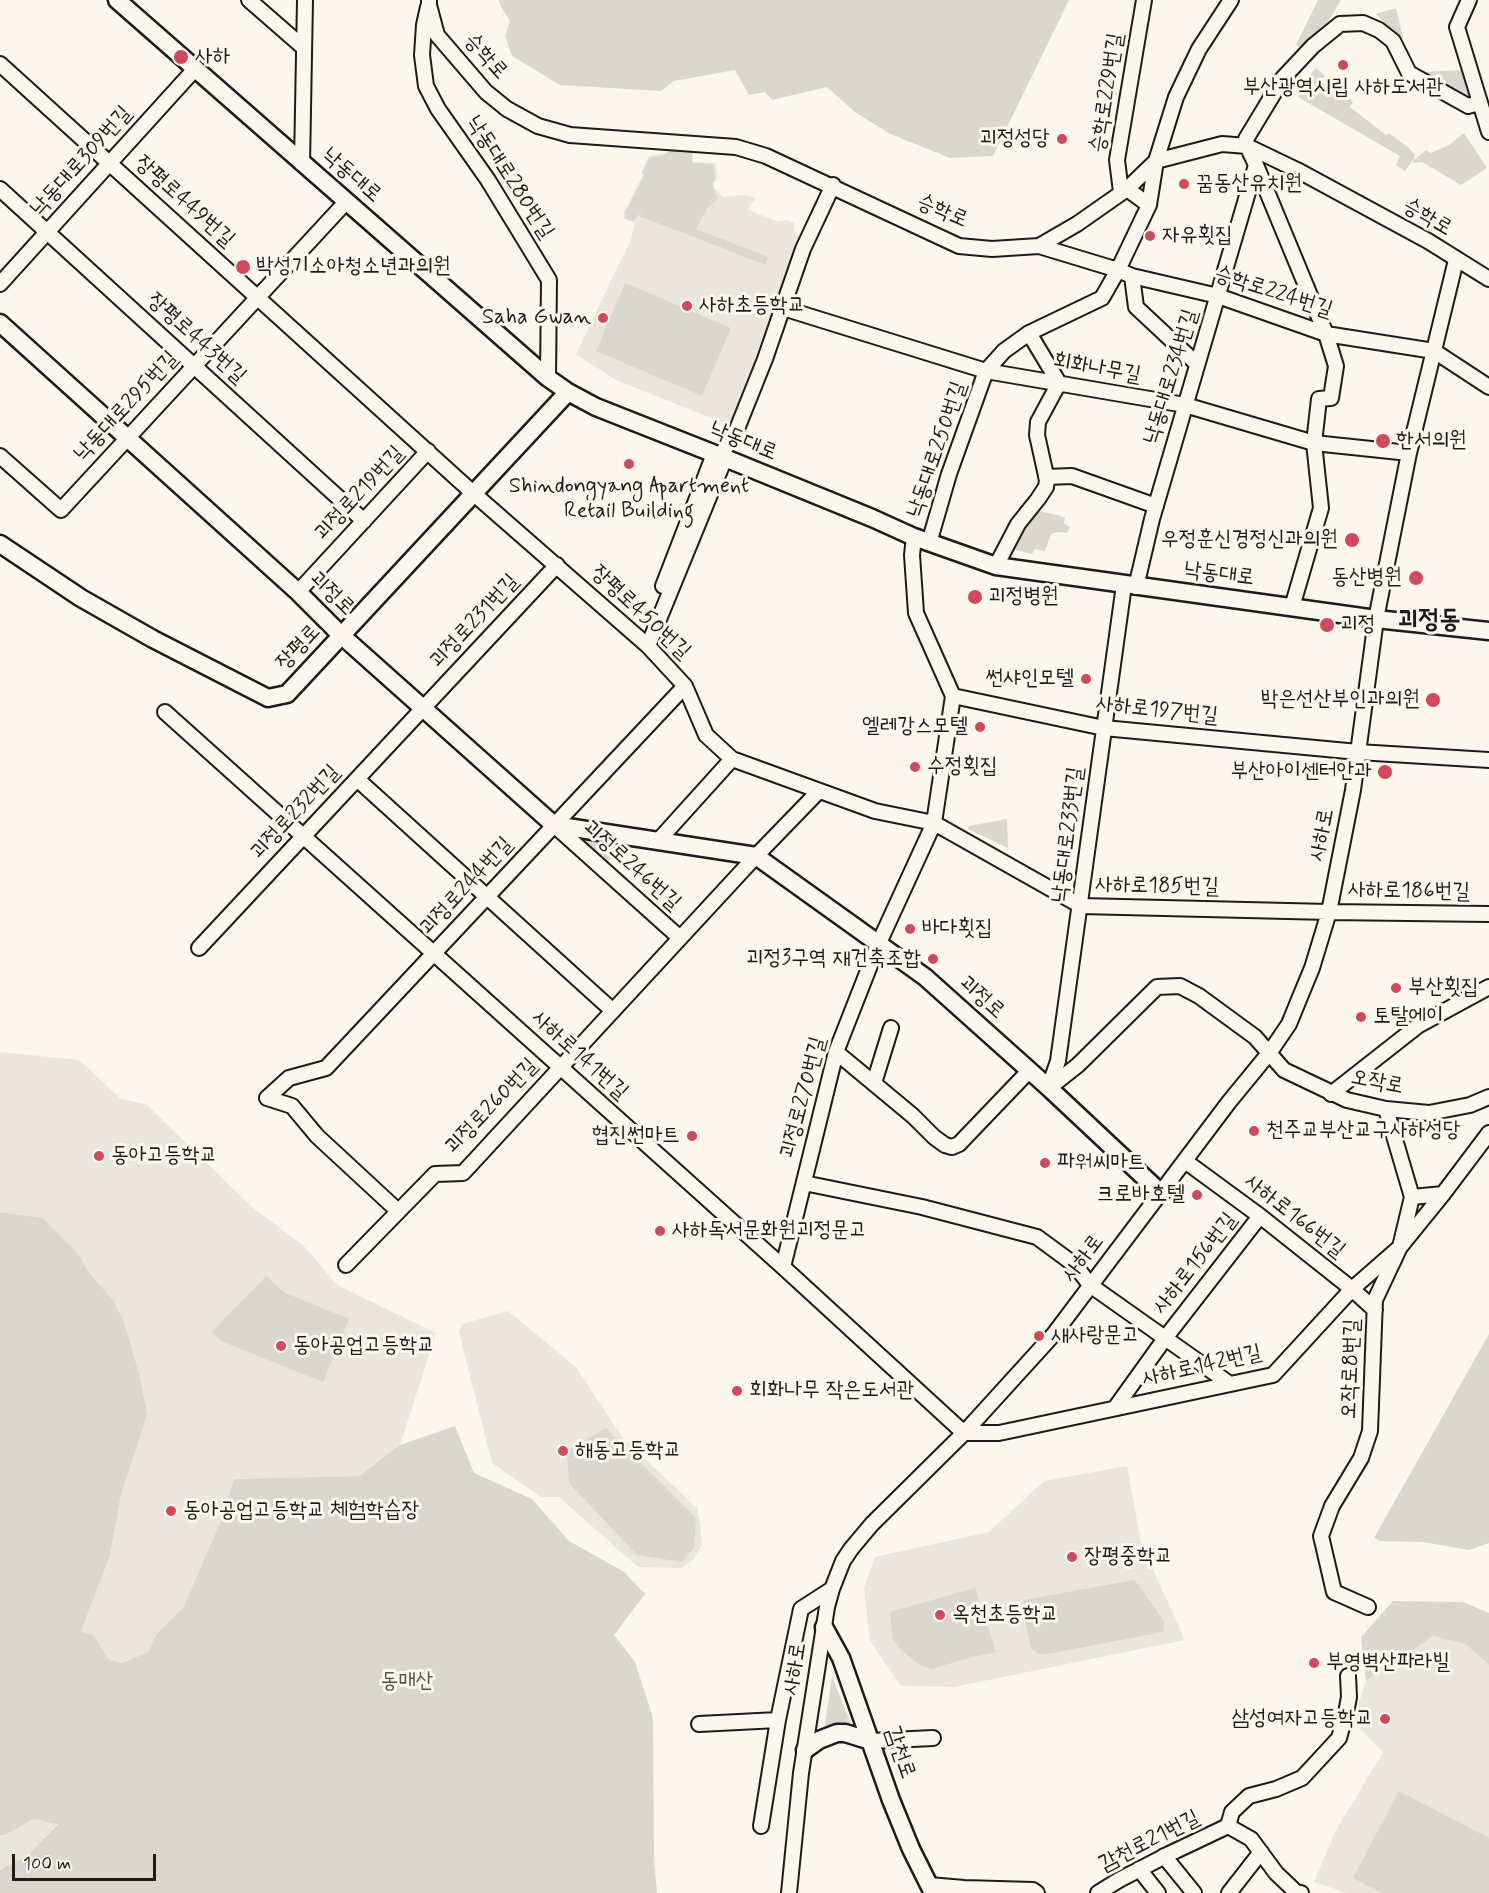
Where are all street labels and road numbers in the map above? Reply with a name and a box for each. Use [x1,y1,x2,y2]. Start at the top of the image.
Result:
street label: 승학로 [457,28,513,86]
street label: 승학로229번길 [1086,31,1130,155]
street label: 낙동대로309번길 [26,101,138,223]
street label: 낙동대로280번길 [459,111,559,245]
street label: 낙동대로 [316,143,386,209]
street label: 장평로449번길 [129,150,239,254]
street label: 승학로 [912,189,972,235]
street label: 승학로 [1397,193,1457,243]
street label: 승학로224번길 [1210,261,1336,325]
street label: 장평로443번길 [141,288,251,390]
street label: 낙동대로234번길 [1139,306,1205,448]
street label: 낙동대로295번길 [69,346,185,468]
street label: 회화나무길 [1051,348,1143,390]
street label: 낙동대로250번길 [902,378,974,522]
street label: 낙동대로 [705,416,781,468]
street label: 괴정로219번길 [309,441,411,547]
street label: 낙동대로 [1182,558,1256,592]
street label: 장평로450번길 [585,560,695,666]
street label: 괴정로 [303,566,359,622]
street label: 괴정로231번길 [425,569,525,675]
street label: 장평로 [271,620,327,676]
street label: 사하로197번길 [1095,691,1219,731]
street label: 괴정로232번길 [245,760,347,866]
street label: 낙동대로233번길 [1048,765,1090,905]
street label: 사하로 [1305,806,1341,864]
street label: 괴정로246번길 [576,815,686,917]
street label: 괴정로244번길 [415,832,519,942]
street label: 사하로185번길 [1095,873,1219,901]
street label: 사하로186번길 [1348,878,1470,906]
street label: 괴정로 [952,970,1010,1026]
street label: 사하로141번길 [525,1006,633,1106]
street label: 괴정로270번길 [775,1034,833,1162]
street label: 괴정로260번길 [440,1054,544,1160]
street label: 오작로 [1348,1065,1406,1101]
street label: 사하로166번길 [1238,1169,1350,1265]
street label: 사하로156번길 [1148,1208,1244,1320]
street label: 사하로 [1057,1230,1111,1288]
street label: 오작로8번길 [1337,1318,1367,1420]
street label: 사하로142번길 [1140,1340,1264,1394]
street label: 사하로 [779,1641,813,1697]
street label: 감천로 [878,1724,920,1782]
street label: 감천로21번길 [1095,1805,1205,1879]

